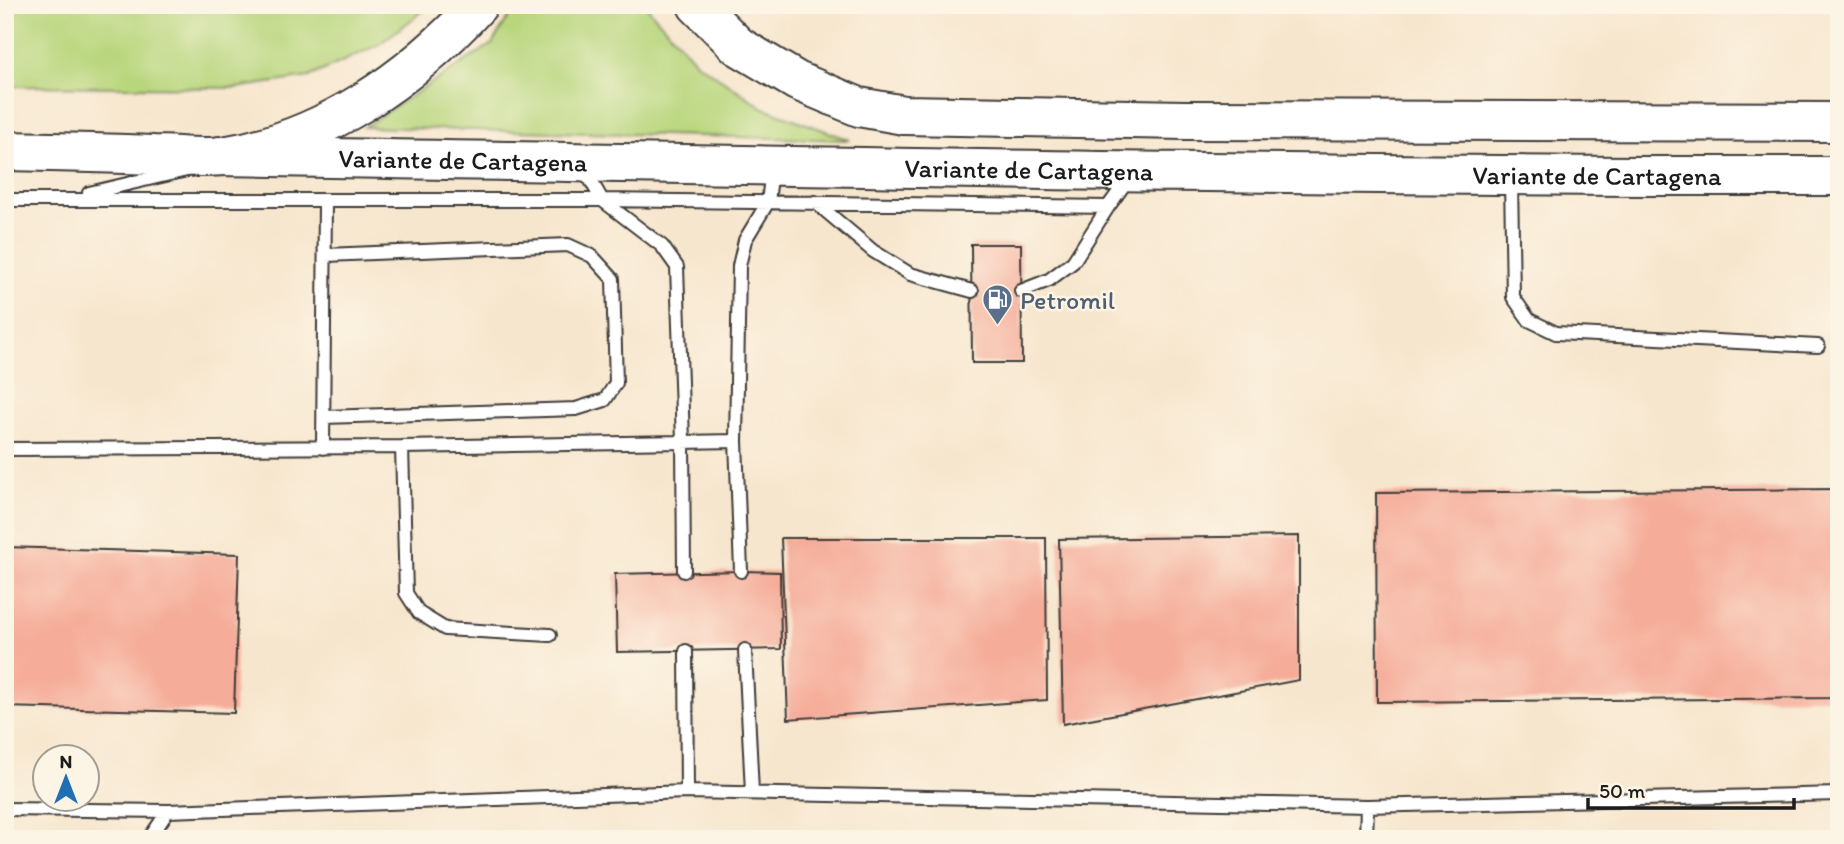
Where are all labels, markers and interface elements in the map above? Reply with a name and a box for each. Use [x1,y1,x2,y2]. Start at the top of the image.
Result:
street label: Variante de Cartagena [338,142,588,178]
street label: Variante de Cartagena [904,152,1154,187]
street label: Variante de Cartagena [1472,159,1722,192]
fuel station icon: Petromil [980,283,1014,327]
place label: Petromil [1020,284,1115,316]
north arrow [32,742,102,812]
text: N [60,750,72,773]
scale bar [1588,767,1795,811]
text: 50 m [1599,778,1646,803]

